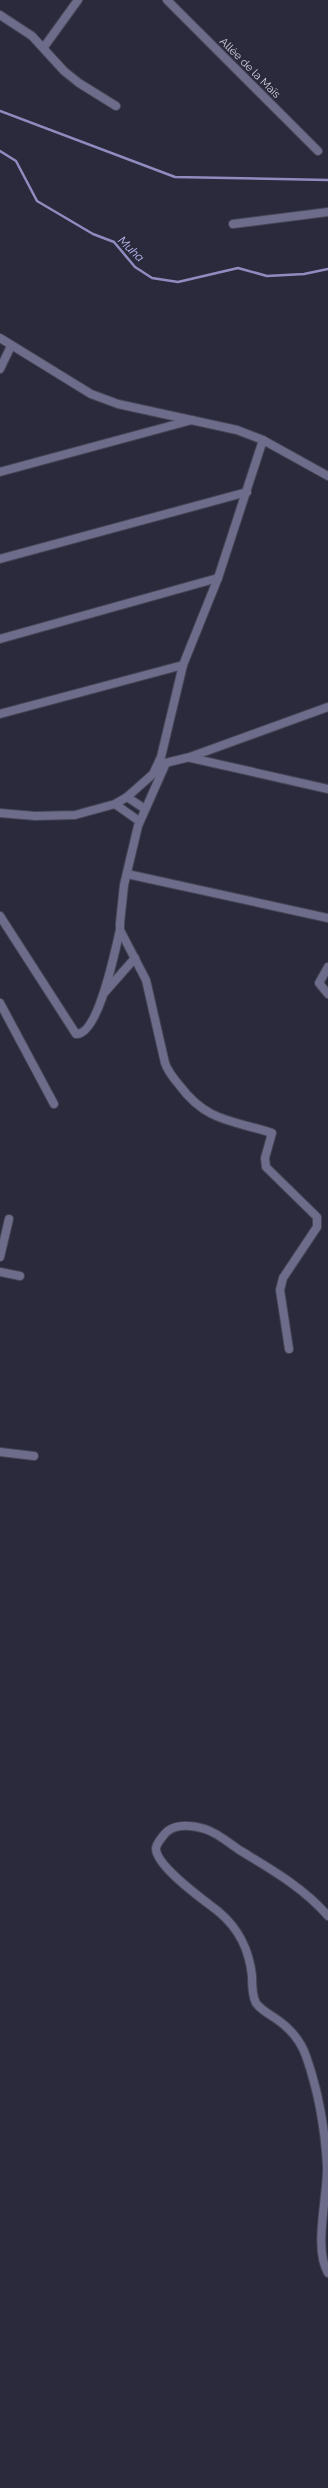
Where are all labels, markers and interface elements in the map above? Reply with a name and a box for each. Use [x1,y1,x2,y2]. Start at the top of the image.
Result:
street label: Allée de la Maïs [217,35,283,101]
water label: Muha [115,233,147,265]

